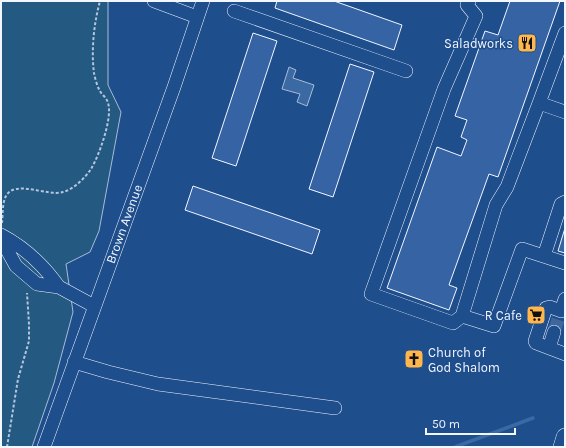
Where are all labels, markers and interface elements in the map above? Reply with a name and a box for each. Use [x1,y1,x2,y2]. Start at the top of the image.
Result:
restaurant icon: Saladworks [516,32,538,54]
place label: Saladworks [444,36,513,51]
street label: Brown Avenue [103,182,145,266]
supermarket icon: R Cafe [525,304,547,326]
place label: R Cafe [485,308,522,323]
place label: Church of God Shalom [428,345,500,375]
church icon: Church of God Shalom [403,348,425,370]
scale bar [426,410,515,436]
text: 50 m [432,417,460,431]

